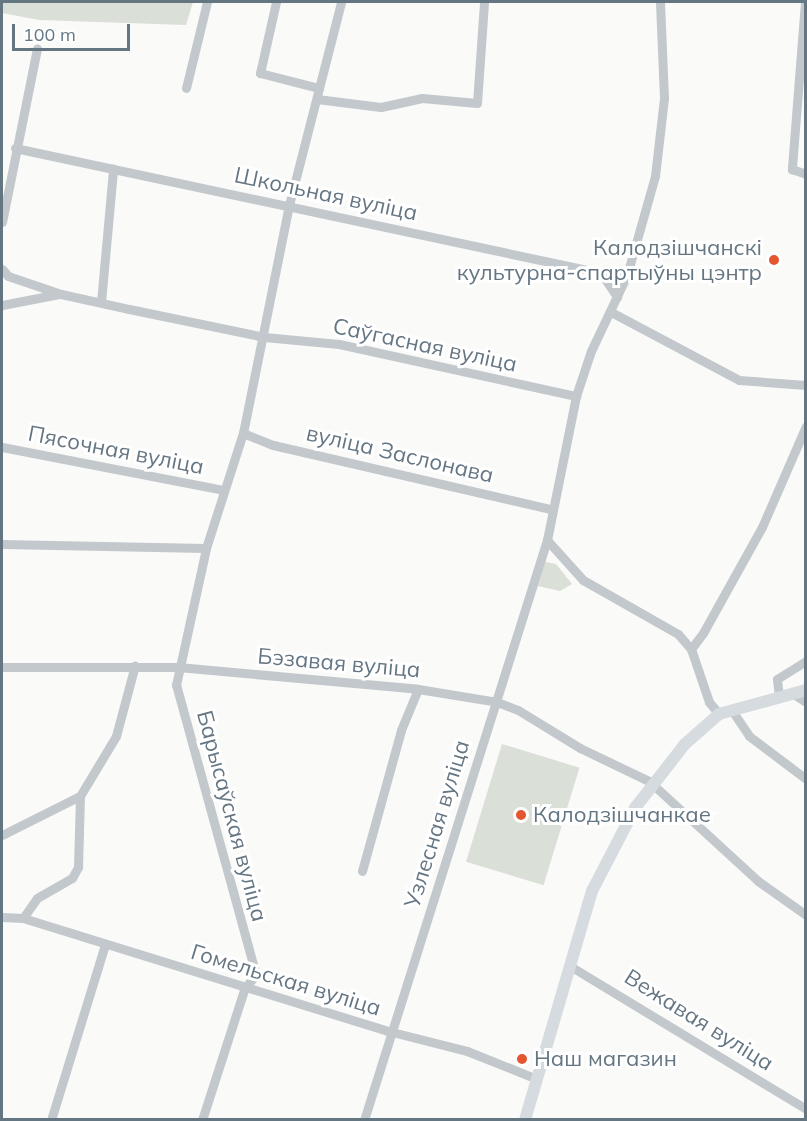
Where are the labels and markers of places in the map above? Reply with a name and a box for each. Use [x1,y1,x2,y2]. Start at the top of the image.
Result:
place label: Калодзішчанскі культурна-спартыўны цэнтр [457,234,762,286]
marker: Калодзішчанскі культурна-спартыўны цэнтр [767,253,781,267]
place label: Калодзішчанкае [533,802,711,828]
marker: Калодзішчанкае [514,808,528,822]
place label: Наш магазин [534,1046,677,1072]
marker: Наш магазин [515,1052,529,1066]

